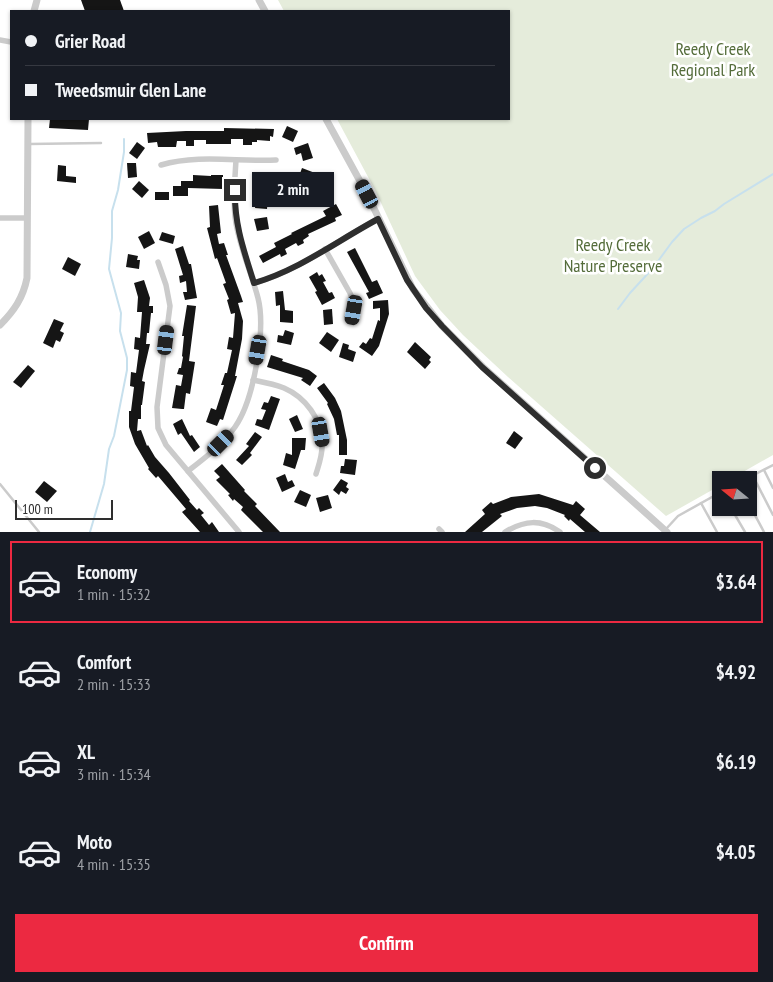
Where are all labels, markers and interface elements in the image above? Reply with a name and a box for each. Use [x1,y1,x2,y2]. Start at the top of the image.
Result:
text: Grier Road [55,29,126,53]
park label: Reedy Creek Regional Park [671,37,755,81]
text: Tweedsmuir Glen Lane [55,78,206,102]
callout: 2 min [252,172,335,208]
car [353,177,380,211]
route end [224,179,246,201]
text: 2 min [277,179,309,199]
park label: Reedy Creek Nature Preserve [564,233,662,277]
car [344,294,363,326]
car [156,324,175,356]
car [248,334,267,366]
car [311,416,330,448]
car [205,427,236,459]
route start [584,457,606,479]
north arrow [712,471,758,516]
map controls [712,471,757,516]
scale bar [15,497,112,520]
text: 100 m [22,500,53,518]
icon: car [17,560,62,605]
text: Economy [77,560,137,584]
text: $3.64 [716,570,756,594]
text: 1 min · 15:32 [77,584,151,604]
icon: car [17,650,62,695]
text: Comfort [77,650,131,674]
text: $4.92 [716,660,756,684]
text: 2 min · 15:33 [77,674,151,694]
icon: car [17,740,62,785]
text: XL [77,740,95,764]
text: $6.19 [716,750,756,774]
text: 3 min · 15:34 [77,764,151,784]
icon: car [17,830,62,875]
text: Moto [77,830,112,854]
text: $4.05 [716,840,756,864]
text: 4 min · 15:35 [77,854,151,874]
button: Confirm [15,914,758,972]

